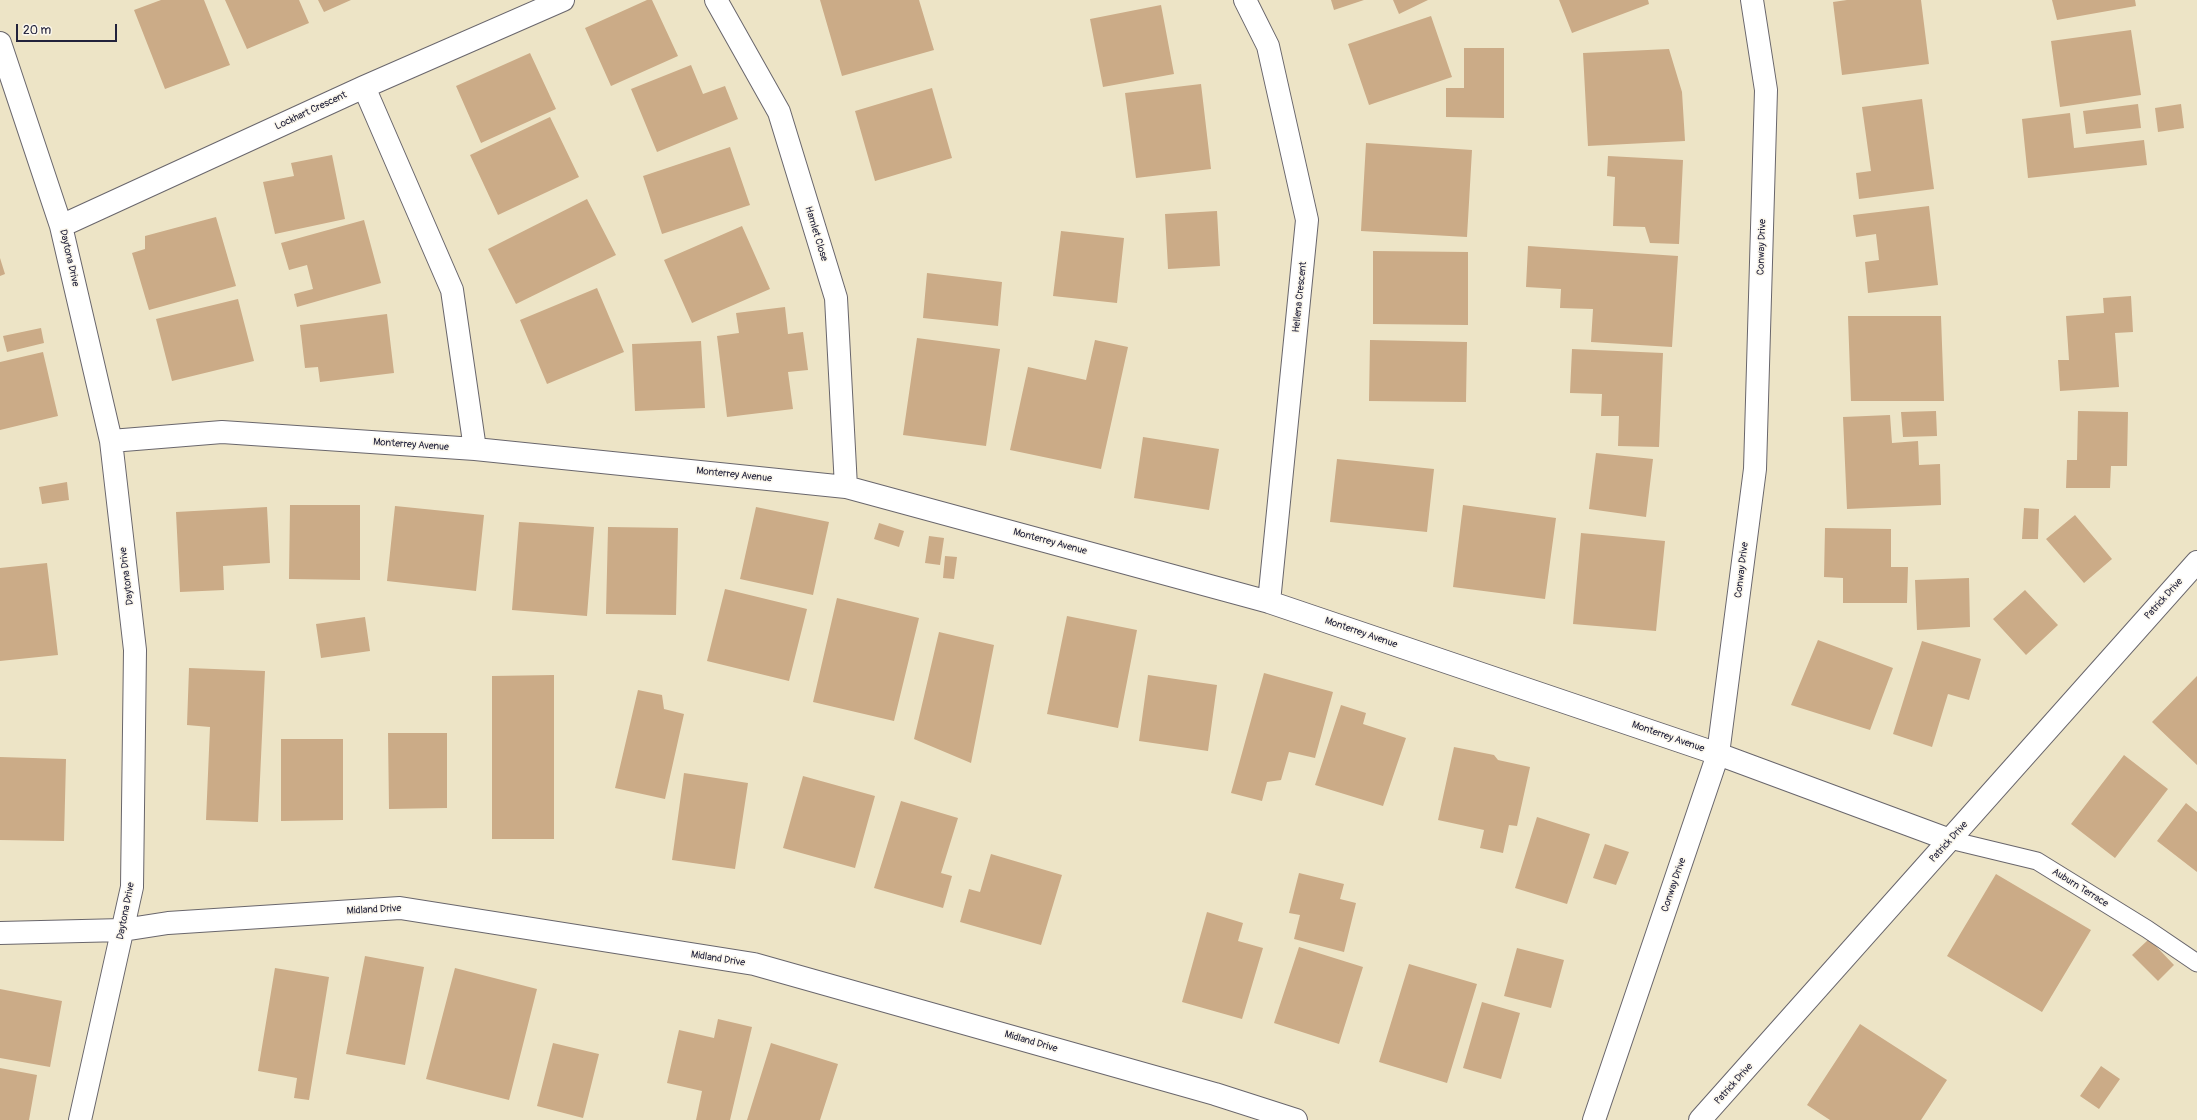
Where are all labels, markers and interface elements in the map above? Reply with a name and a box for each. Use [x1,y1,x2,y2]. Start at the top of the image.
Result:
scale bar [18,16,119,42]
text: 20 m [23,23,51,38]
street label: Lockhart Crescent [273,89,349,133]
street label: Hamlet Close [802,205,830,263]
street label: Conway Drive [1755,219,1769,275]
street label: Daytona Drive [57,228,81,288]
street label: Hellena Crescent [1290,261,1310,333]
street label: Monterrey Avenue [373,436,449,454]
street label: Monterrey Avenue [696,465,772,485]
street label: Monterrey Avenue [1012,526,1088,558]
street label: Conway Drive [1733,541,1751,599]
street label: Daytona Drive [117,546,137,606]
street label: Patrick Drive [2142,576,2186,622]
street label: Monterrey Avenue [1323,615,1399,651]
street label: Monterrey Avenue [1630,719,1706,755]
street label: Patrick Drive [1927,819,1971,865]
street label: Conway Drive [1659,856,1689,914]
street label: Auburn Terrace [2050,866,2110,910]
street label: Daytona Drive [115,881,137,941]
street label: Midland Drive [346,903,402,917]
street label: Midland Drive [690,949,746,969]
street label: Midland Drive [1003,1029,1059,1055]
street label: Patrick Drive [1712,1061,1756,1107]

